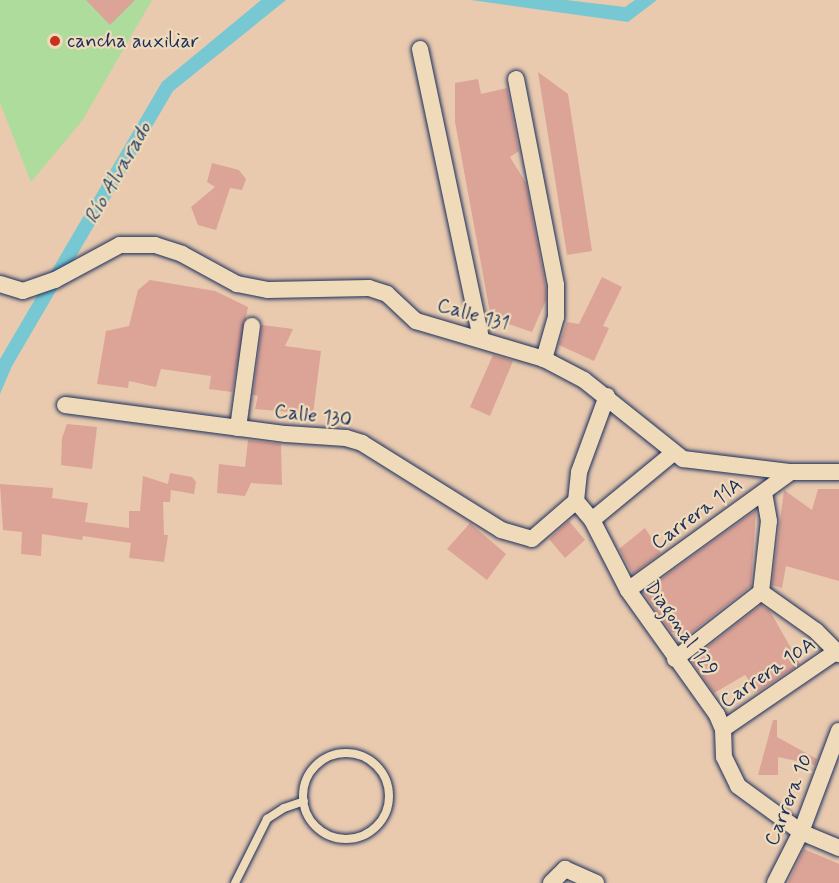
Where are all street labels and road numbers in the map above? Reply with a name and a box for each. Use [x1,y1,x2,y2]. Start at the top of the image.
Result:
street label: Calle 131 [434,293,512,337]
street label: Calle 130 [273,399,353,433]
street label: Carrera 11A [647,473,747,555]
street label: Diagonal 129 [639,577,723,681]
street label: Carrera 10A [716,632,820,714]
street label: Carrera 10 [760,751,818,849]

